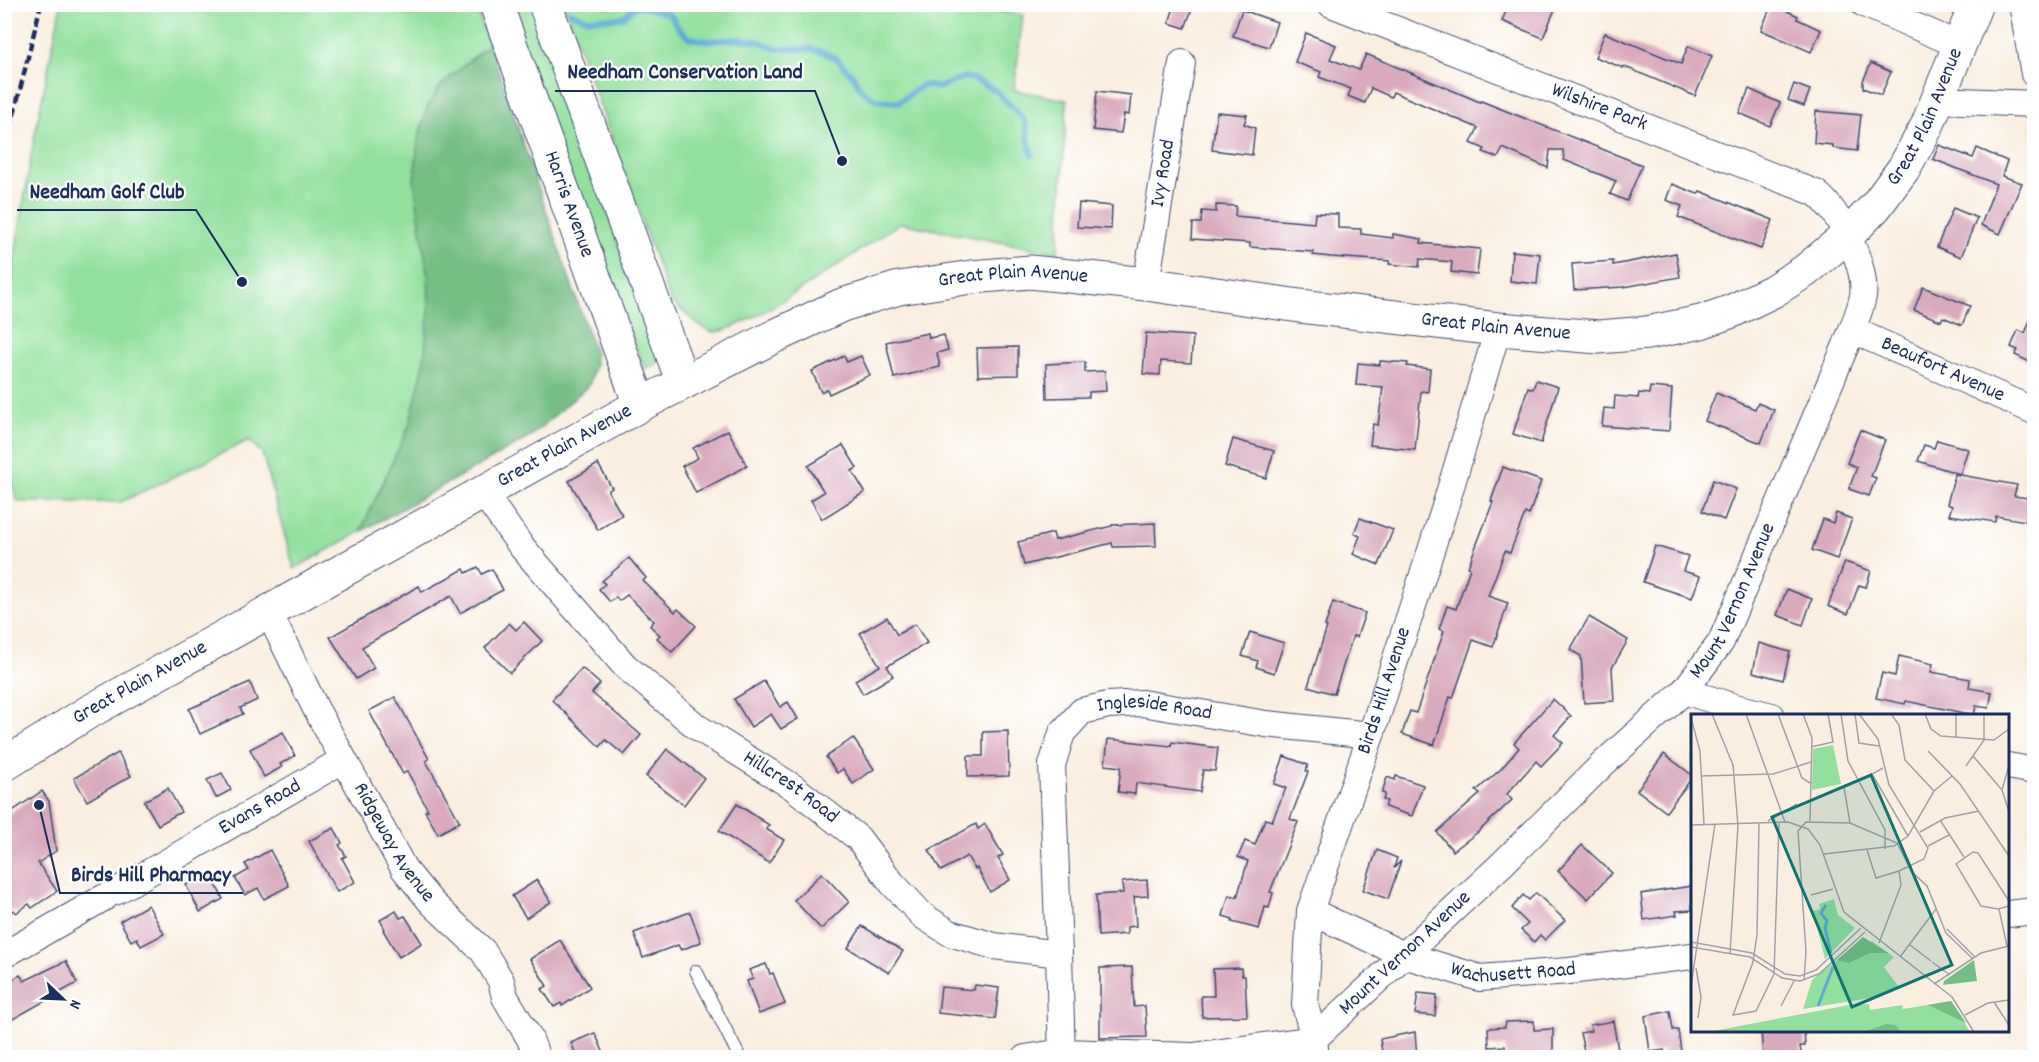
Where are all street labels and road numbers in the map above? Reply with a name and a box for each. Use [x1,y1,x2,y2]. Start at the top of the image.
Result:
street label: Great Plain Avenue [1880,44,1972,193]
street label: Wilshire Park [1547,76,1651,140]
street label: Ivy Road [1144,138,1184,209]
street label: Harris Avenue [535,147,601,262]
street label: Great Plain Avenue [936,257,1090,297]
street label: Great Plain Avenue [1419,305,1572,350]
street label: Beaufort Avenue [1876,330,2009,411]
street label: Great Plain Avenue [492,397,638,496]
street label: Mount Vernon Avenue [1683,519,1784,686]
street label: Birds Hill Avenue [1350,624,1420,759]
street label: Great Plain Avenue [67,634,213,733]
street label: Ingleside Road [1094,688,1214,730]
street label: Hillcrest Road [737,744,844,832]
street label: Evans Road [214,772,307,844]
street label: Ridgeway Avenue [345,778,441,910]
street label: Mount Vernon Avenue [1333,884,1479,1023]
street label: Wachusett Road [1446,955,1578,993]

